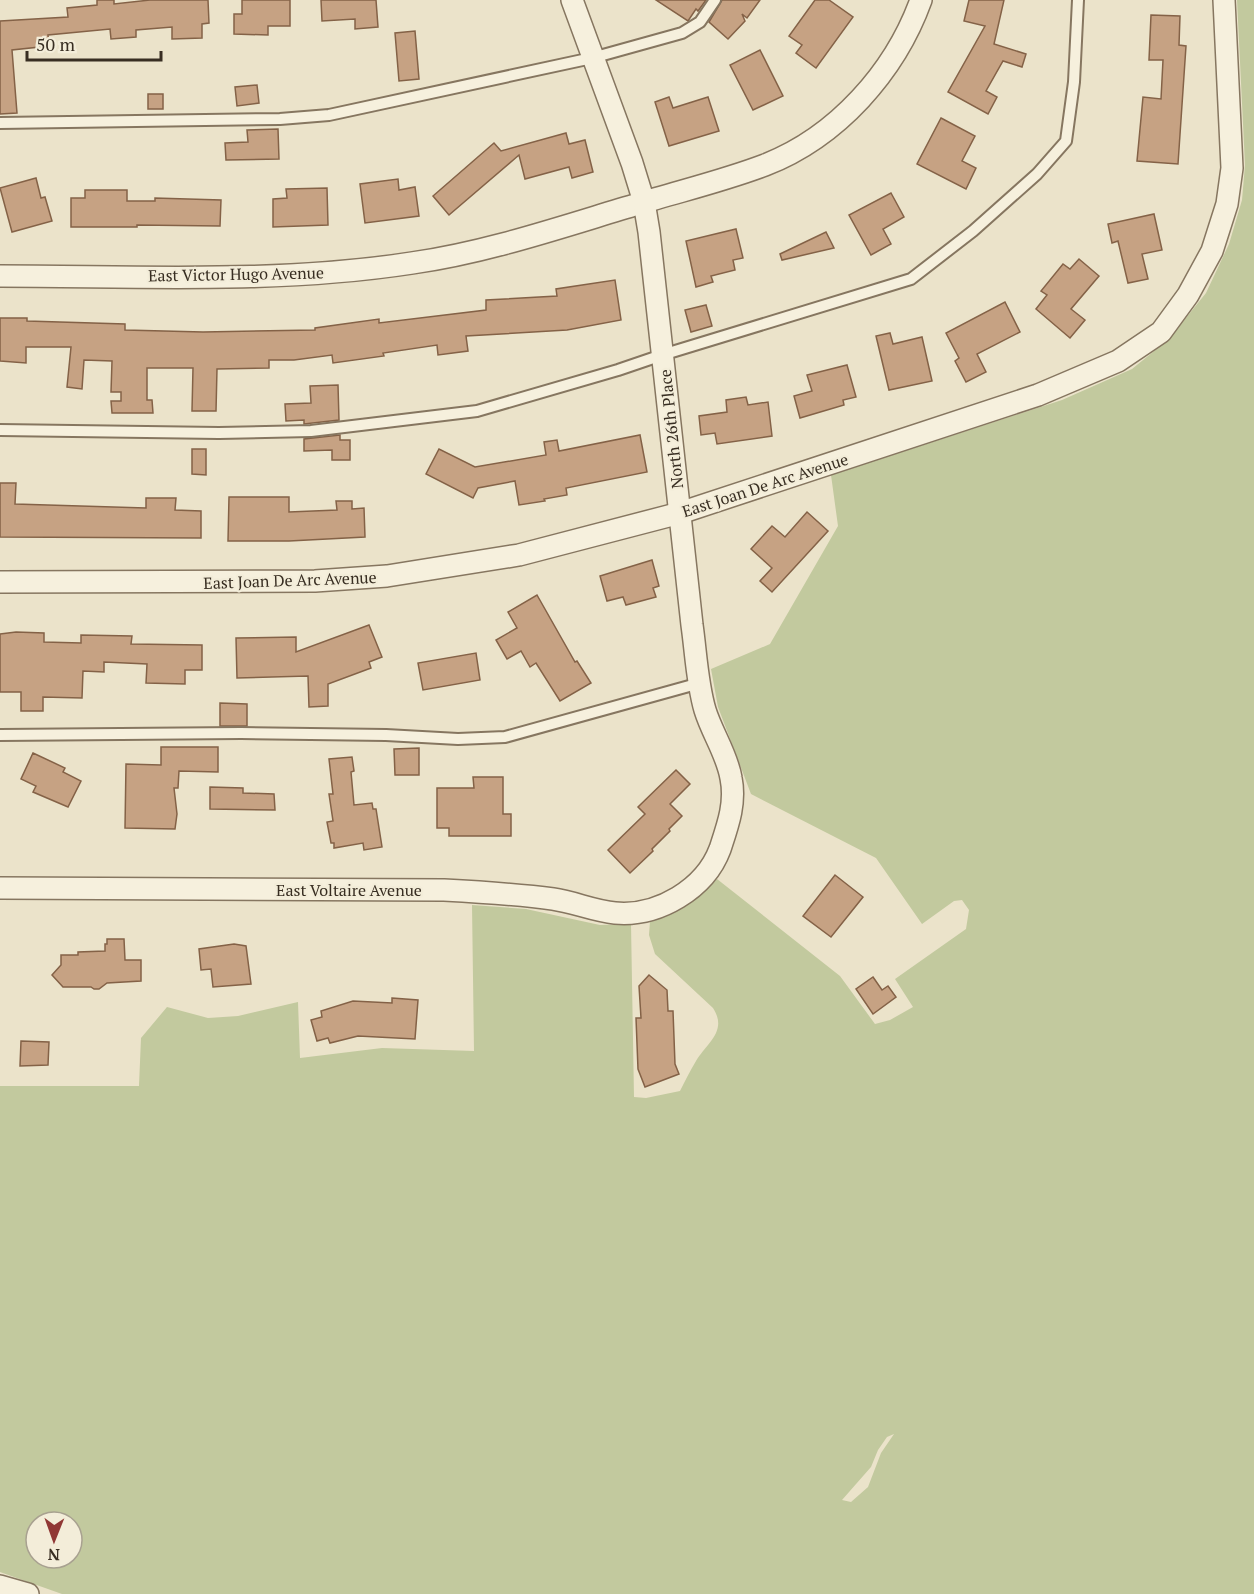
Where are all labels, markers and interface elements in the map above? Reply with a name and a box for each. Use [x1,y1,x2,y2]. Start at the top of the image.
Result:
scale bar [27,24,160,62]
text: 50 m [36,32,76,56]
street label: East Victor Hugo Avenue [148,261,324,287]
street label: North 26th Place [654,368,688,490]
street label: East Joan De Arc Avenue [679,448,851,522]
street label: East Joan De Arc Avenue [203,566,377,594]
street label: East Voltaire Avenue [276,879,422,901]
north arrow [24,1510,84,1570]
text: N [47,1544,60,1566]

